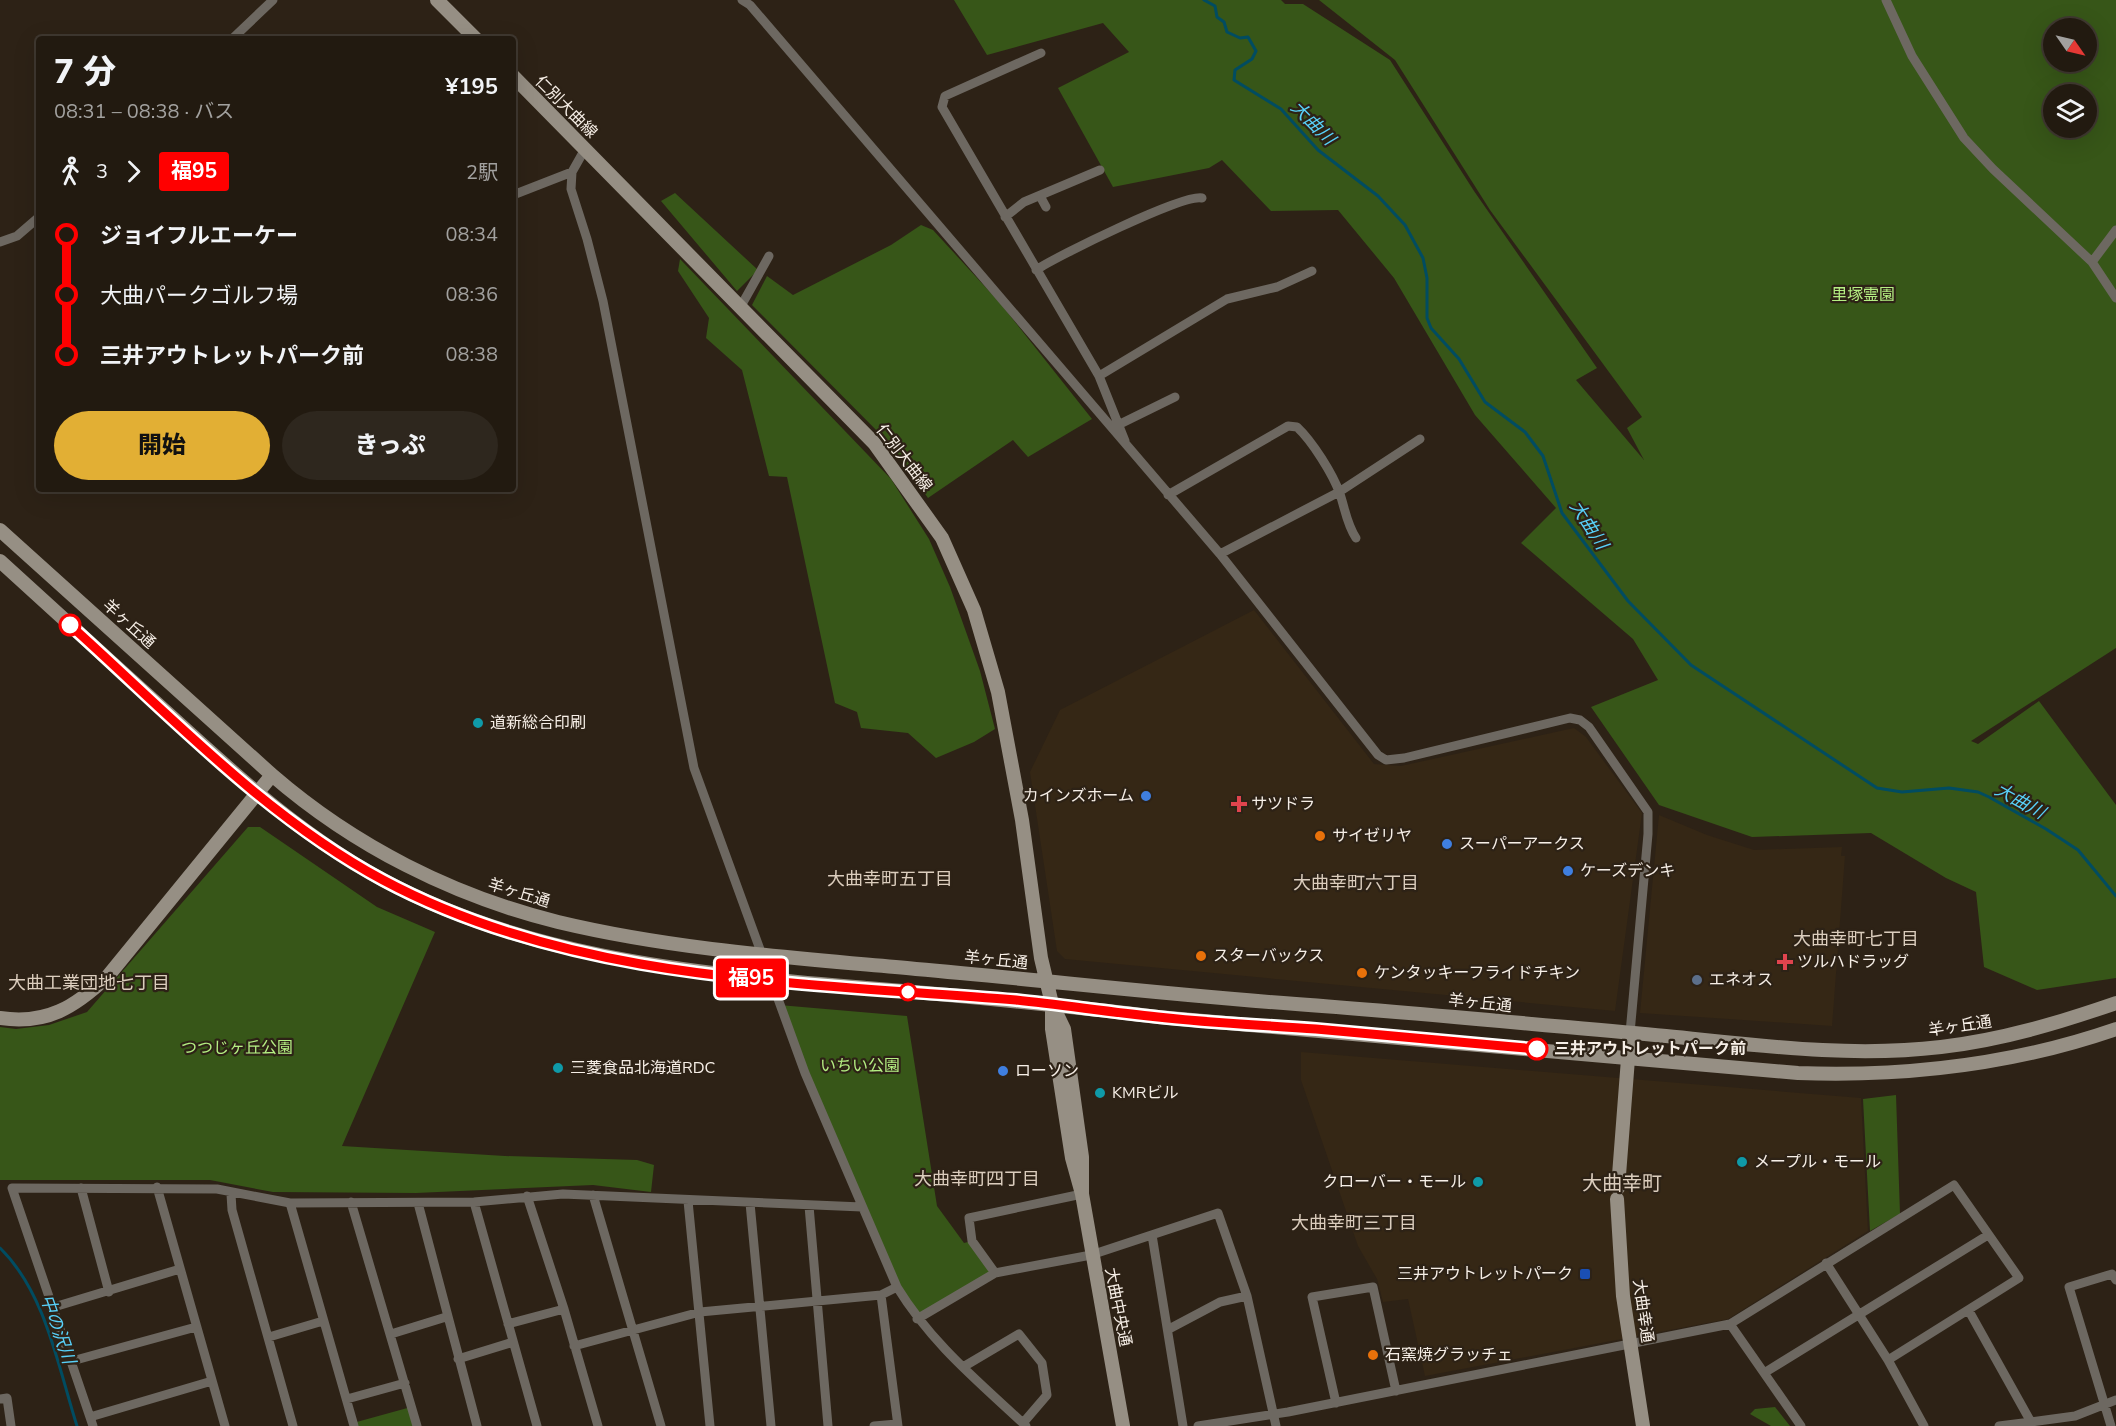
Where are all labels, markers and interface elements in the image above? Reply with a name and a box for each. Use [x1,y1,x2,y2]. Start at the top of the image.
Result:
north arrow [2043,18,2097,72]
map controls [2043,18,2097,138]
text: 7 分 [54,50,116,95]
street label: 仁別大曲線 [530,71,602,143]
text: ¥195 [445,72,498,102]
button: layers [2043,84,2097,138]
water label: 大曲川 [1285,95,1342,152]
text: 08:31 – 08:38 · バス [54,98,234,125]
icon: walk [54,155,87,188]
icon: forward [117,155,150,188]
text: 福95 [171,157,217,185]
text: 3 [96,158,108,185]
text: 2駅 [466,159,498,186]
text: ジョイフルエーケー [100,221,298,251]
text: 08:34 [445,221,498,248]
text: 大曲パークゴルフ場 [100,281,298,311]
text: 08:36 [445,281,498,308]
park label: 里塚霊園 [1831,284,1895,306]
text: 三井アウトレットパーク前 [100,341,364,371]
text: 08:38 [445,341,498,368]
button: 開始 [54,411,270,480]
button: きっぷ [282,411,498,480]
street label: 仁別大曲線 [871,420,937,496]
water label: 大曲川 [1564,496,1615,556]
street label: 羊ヶ丘通 [98,594,160,654]
unlabelled marker [59,614,81,636]
place label: 道新総合印刷 [490,712,586,734]
marker: 道新総合印刷 [471,716,485,730]
water label: 大曲川 [1991,777,2051,826]
place label: カインズホーム [1023,785,1134,807]
marker: カインズホーム [1139,789,1153,803]
place label: サツドラ [1251,793,1315,815]
marker: サツドラ [1232,797,1246,811]
place label: サイゼリヤ [1332,825,1412,847]
marker: サイゼリヤ [1313,829,1327,843]
place label: スーパーアークス [1459,833,1585,855]
marker: スーパーアークス [1440,837,1454,851]
place label: ケーズデンキ [1580,860,1675,882]
marker: ケーズデンキ [1561,864,1575,878]
district label: 大曲幸町五丁目 [827,867,953,891]
district label: 大曲幸町六丁目 [1293,871,1419,895]
street label: 羊ヶ丘通 [485,873,553,913]
district label: 大曲幸町七丁目 [1793,927,1919,951]
place label: スターバックス [1213,945,1324,967]
street label: 羊ヶ丘通 [963,946,1029,974]
marker: スターバックス [1194,949,1208,963]
place label: ツルハドラッグ [1797,951,1909,973]
marker: ツルハドラッグ [1778,955,1792,969]
line badge: 福95 [716,958,786,998]
place label: ケンタッキーフライドチキン [1374,962,1580,984]
text: 福95 [728,964,774,992]
marker: ケンタッキーフライドチキン [1355,966,1369,980]
place label: エネオス [1709,969,1773,991]
district label: 大曲工業団地七丁目 [8,971,170,995]
marker: エネオス [1690,973,1704,987]
unlabelled marker [899,983,917,1001]
street label: 羊ヶ丘通 [1447,989,1513,1017]
street label: 羊ヶ丘通 [1927,1011,1993,1041]
park label: つつじヶ丘公園 [181,1037,293,1059]
marker: 三井アウトレットパーク前 [1526,1038,1548,1060]
place label: 三井アウトレットパーク前 [1554,1038,1746,1060]
park label: いちい公園 [820,1055,900,1077]
place label: 三菱食品北海道RDC [570,1057,716,1079]
place label: ローソン [1015,1060,1079,1082]
marker: 三菱食品北海道RDC [551,1061,565,1075]
marker: ローソン [996,1064,1010,1078]
place label: KMRビル [1112,1082,1178,1104]
marker: KMRビル [1093,1086,1107,1100]
place label: メープル・モール [1754,1151,1881,1173]
marker: メープル・モール [1735,1155,1749,1169]
district label: 大曲幸町四丁目 [914,1167,1040,1191]
district label: 大曲幸町 [1582,1170,1662,1197]
place label: クローバー・モール [1322,1171,1466,1193]
marker: クローバー・モール [1471,1175,1485,1189]
district label: 大曲幸町三丁目 [1291,1211,1417,1235]
place label: 三井アウトレットパーク [1397,1263,1573,1285]
street label: 大曲中央通 [1100,1266,1136,1348]
marker: 三井アウトレットパーク [1578,1267,1592,1281]
street label: 大曲幸通 [1628,1278,1658,1344]
water label: 中の沢川 [35,1291,82,1369]
place label: 石窯焼グラッチェ [1385,1344,1513,1366]
marker: 石窯焼グラッチェ [1366,1348,1380,1362]

